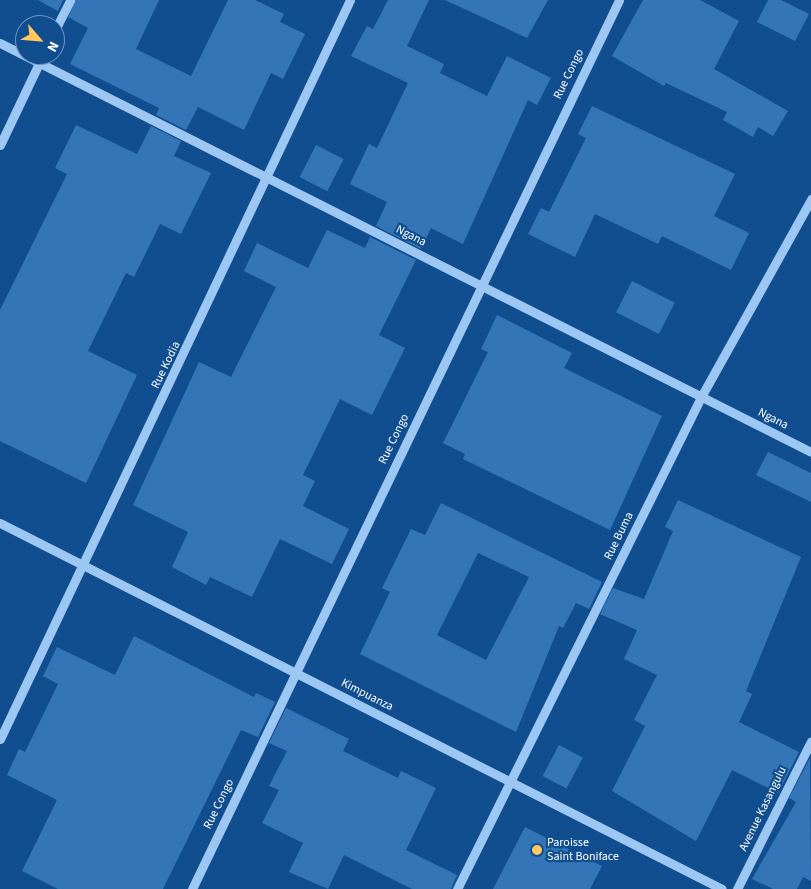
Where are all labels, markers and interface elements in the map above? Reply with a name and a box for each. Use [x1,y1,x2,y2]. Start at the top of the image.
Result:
north arrow [15,15,65,65]
text: N [41,38,63,55]
street label: Rue Congo [551,47,587,101]
street label: Ngana [393,222,429,250]
street label: Rue Kodia [148,339,184,391]
street label: Ngana [755,405,791,433]
street label: Rue Congo [376,412,412,466]
street label: Rue Buma [601,510,637,562]
street label: Kimpuanza [339,676,395,714]
street label: Avenue Kasangulu [736,764,790,854]
street label: Rue Congo [201,777,237,831]
place label: Paroisse Saint Boniface [547,836,619,864]
marker: Paroisse Saint Boniface [531,844,543,856]

